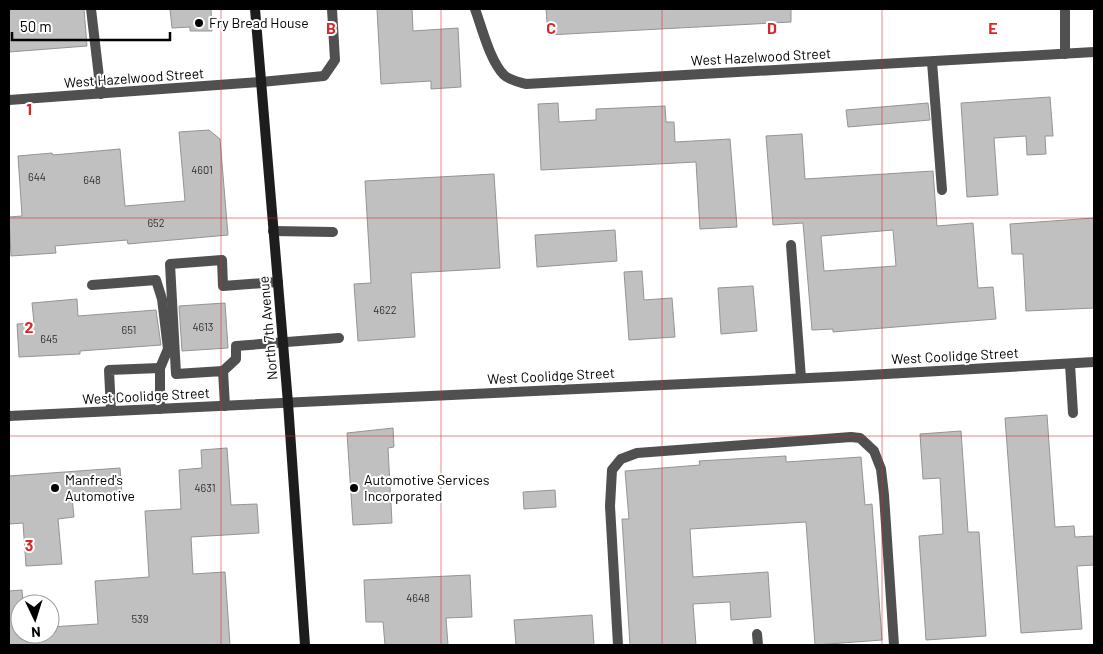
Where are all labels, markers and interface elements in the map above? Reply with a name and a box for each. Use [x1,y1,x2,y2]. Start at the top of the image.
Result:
scale bar [12,10,170,42]
place label: Fry Bread House [209,14,309,31]
text: 50 m [20,17,52,35]
marker: Fry Bread House [193,17,205,29]
text: B [326,18,336,37]
text: C [546,18,556,37]
text: D [767,18,777,37]
text: E [988,18,998,37]
street label: West Hazelwood Street [690,44,832,69]
street label: West Hazelwood Street [63,64,205,91]
text: 1 [26,99,32,118]
house number: 4601 [191,163,213,176]
house number: 644 [28,170,46,183]
house number: 648 [83,173,101,186]
house number: 652 [147,216,165,229]
street label: North 7th Avenue [254,275,281,381]
house number: 4622 [373,303,397,316]
text: 2 [25,317,34,336]
house number: 4613 [192,320,214,333]
house number: 651 [122,323,136,336]
house number: 645 [40,332,58,345]
street label: West Coolidge Street [891,344,1019,367]
street label: West Coolidge Street [487,364,615,387]
street label: West Coolidge Street [82,384,210,407]
place label: Manfred's Automotive [65,471,135,504]
place label: Automotive Services Incorporated [364,471,490,504]
house number: 4631 [194,481,216,494]
marker: Manfred's Automotive [49,482,61,494]
marker: Automotive Services Incorporated [348,482,360,494]
text: 3 [25,535,33,554]
house number: 4648 [406,591,430,604]
north arrow [10,594,60,644]
house number: 539 [131,612,149,625]
text: N [31,624,41,641]

